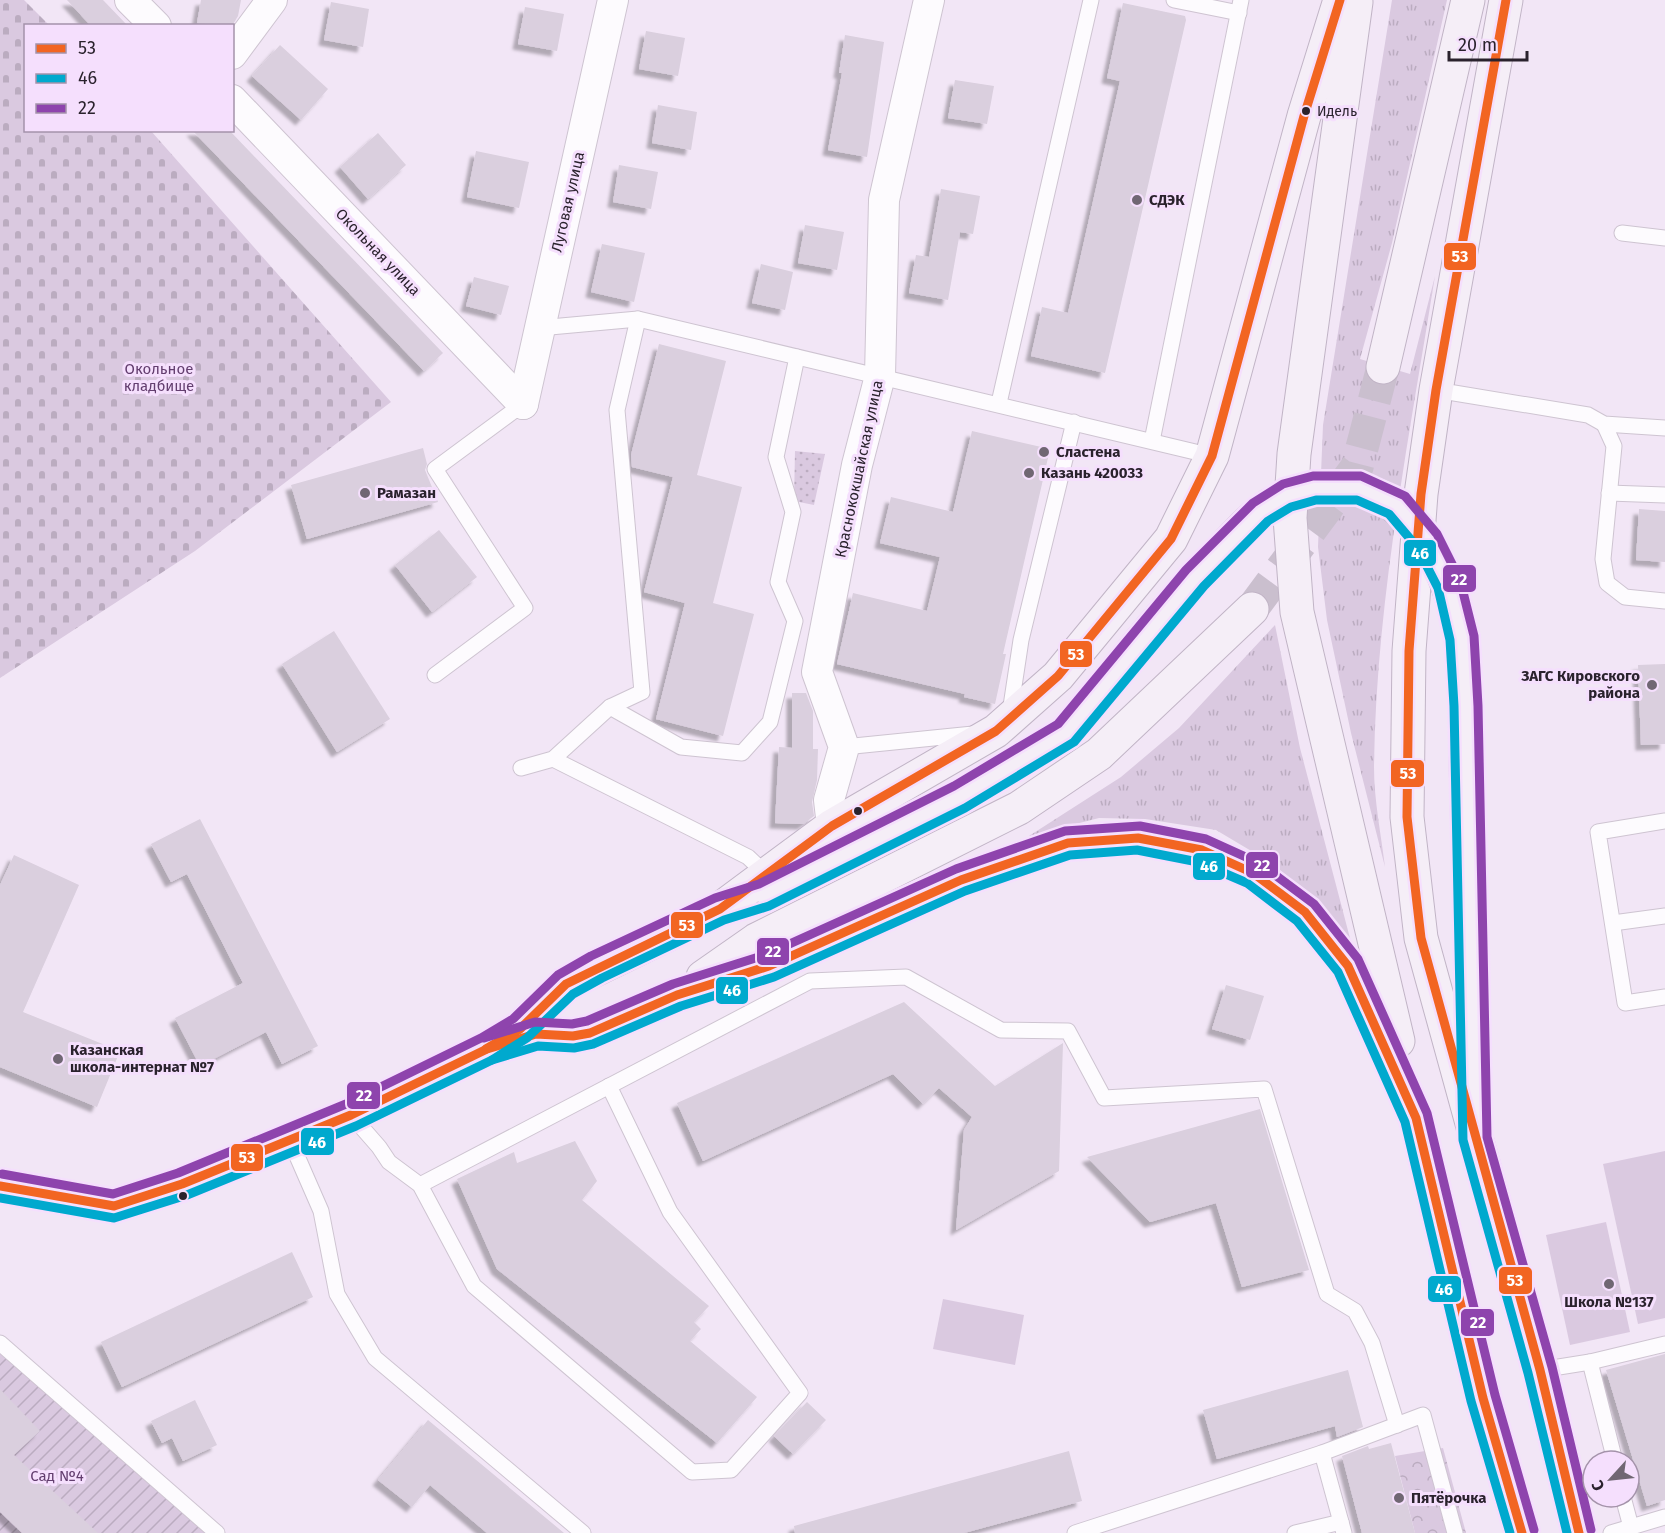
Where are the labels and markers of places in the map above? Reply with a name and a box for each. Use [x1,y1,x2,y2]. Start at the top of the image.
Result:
place label: Идель [1317,103,1357,120]
marker: Идель [1300,105,1312,117]
place label: СДЭК [1149,191,1185,209]
marker: СДЭК [1130,193,1144,207]
place label: Сластена [1056,443,1121,461]
marker: Сластена [1037,445,1051,459]
place label: Казань 420033 [1041,464,1143,482]
marker: Казань 420033 [1022,466,1036,480]
place label: Рамазан [377,484,436,502]
marker: Рамазан [358,486,372,500]
place label: ЗАГС Кировского района [1520,667,1640,702]
marker: ЗАГС Кировского района [1645,678,1659,692]
unlabelled marker [852,805,864,817]
place label: Казанская школа-интернат №7 [70,1041,214,1076]
marker: Казанская школа-интернат №7 [51,1052,65,1066]
unlabelled marker [177,1190,189,1202]
marker: Школа №137 [1602,1277,1616,1291]
place label: Школа №137 [1564,1293,1654,1311]
place label: Пятёрочка [1411,1489,1487,1507]
marker: Пятёрочка [1392,1491,1406,1505]

